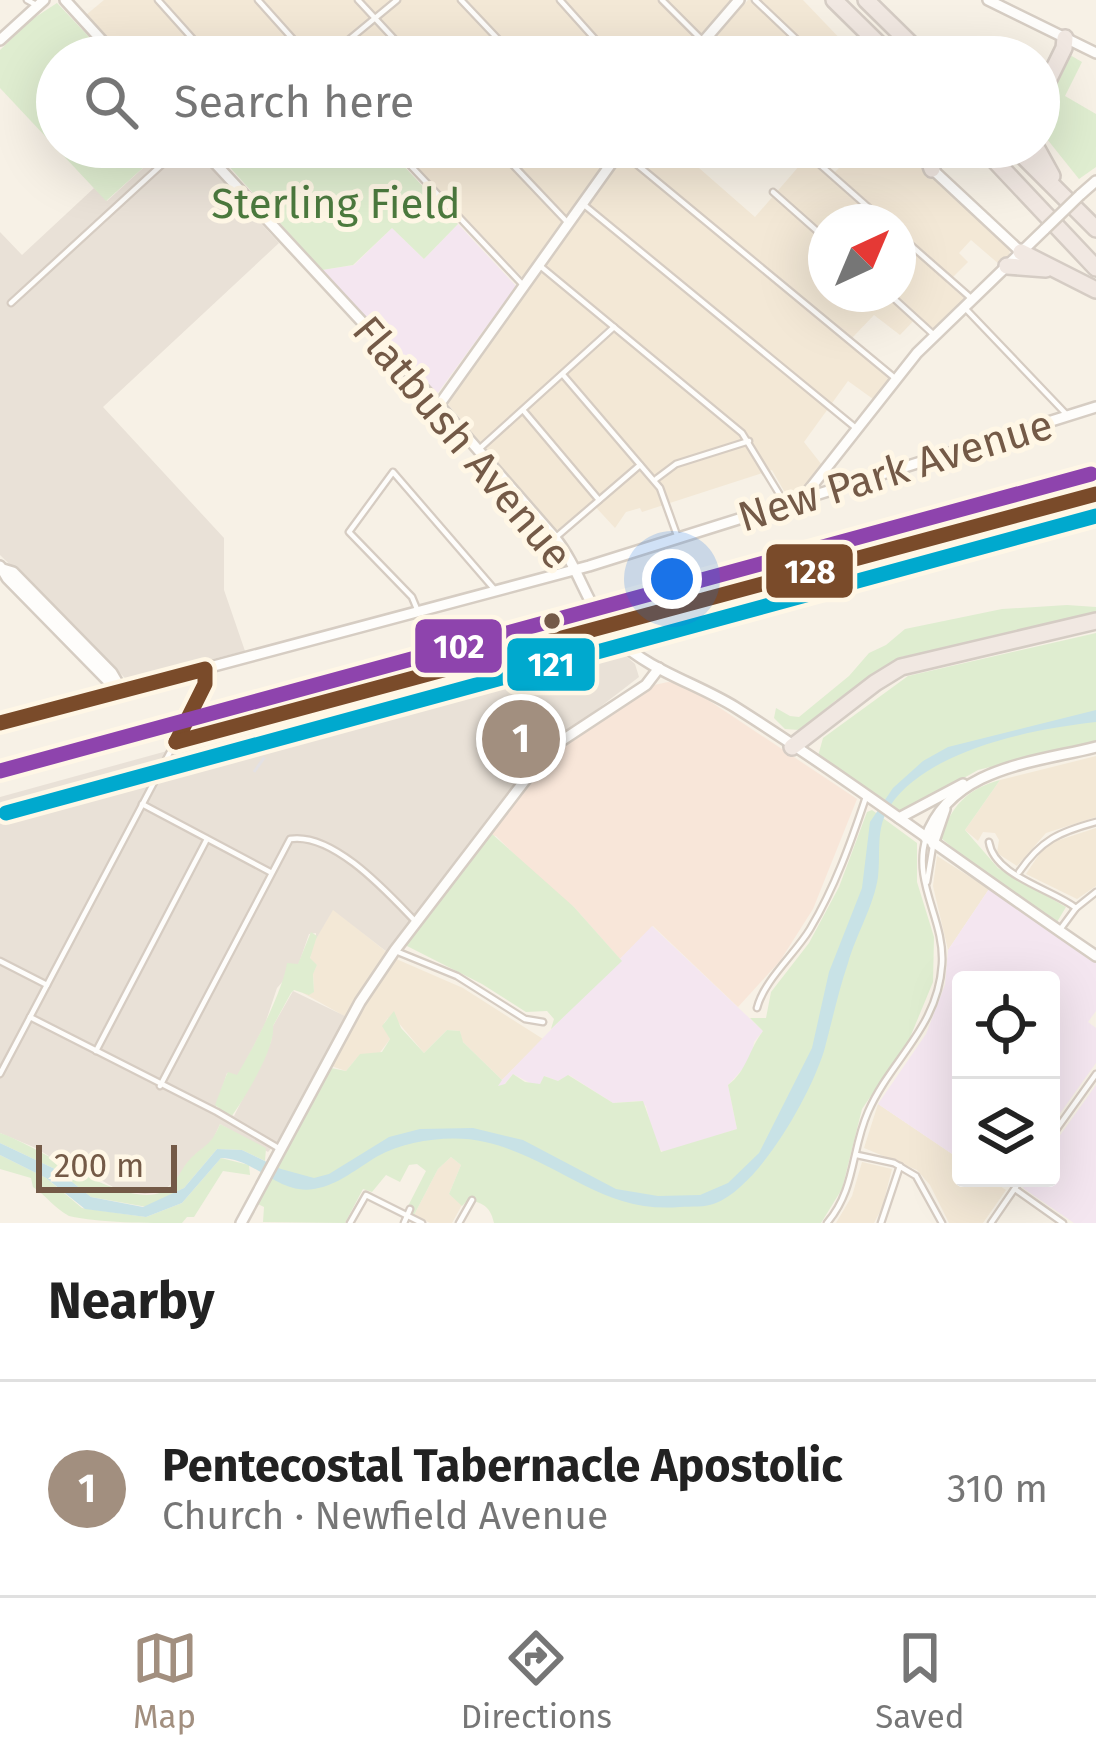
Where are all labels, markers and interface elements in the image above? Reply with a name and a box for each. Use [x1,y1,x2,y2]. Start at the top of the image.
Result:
search box [36,36,1060,168]
icon: search [78,69,144,135]
text: Search here [174,75,414,129]
park label: Sterling Field [211,179,461,229]
north arrow [808,204,916,312]
street label: Flatbush Avenue [342,306,582,579]
street label: New Park Avenue [732,399,1058,543]
line badge: 128 [764,542,855,600]
your location [642,549,702,609]
text: 128 [784,552,836,592]
unlabelled marker [541,610,563,632]
line badge: 102 [413,617,504,675]
text: 102 [433,627,485,667]
line badge: 121 [505,636,597,693]
text: 121 [528,645,574,685]
pin: 1 [482,694,560,784]
map controls [952,971,1060,1187]
button: locate [952,971,1060,1079]
button: layers [952,1079,1060,1187]
scale bar [36,1139,177,1192]
text: 200 m [54,1146,144,1186]
text: Nearby [48,1270,214,1332]
text: Pentecostal Tabernacle Apostolic [162,1439,843,1493]
text: 1 [78,1466,96,1512]
text: 310 m [947,1466,1048,1512]
text: Church · Newfield Avenue [162,1493,608,1539]
tab: Map [132,1625,198,1737]
tab: Directions [461,1625,612,1737]
tab: Saved [875,1625,964,1737]

